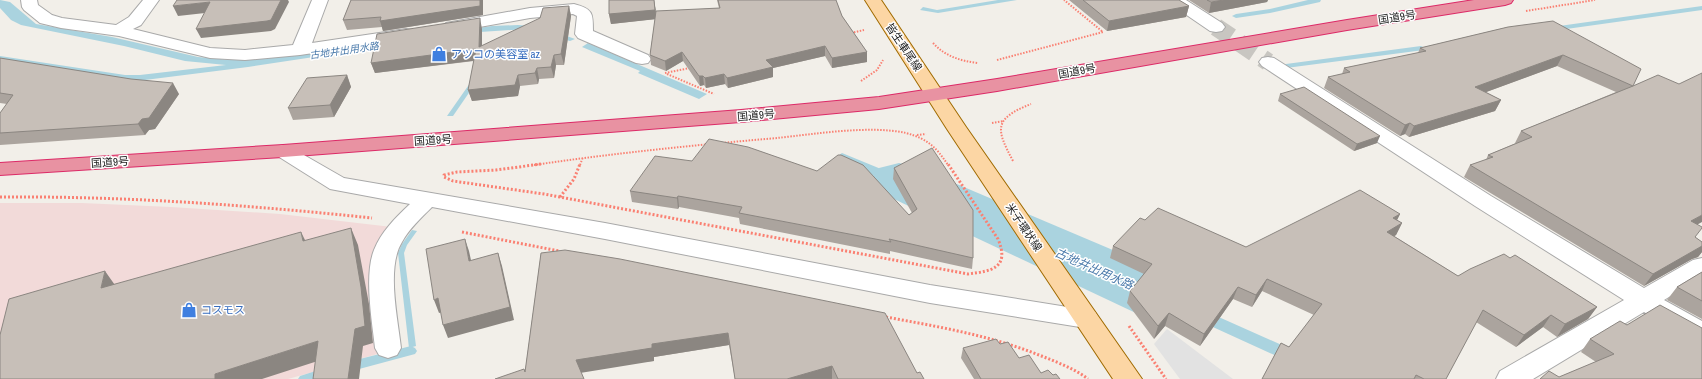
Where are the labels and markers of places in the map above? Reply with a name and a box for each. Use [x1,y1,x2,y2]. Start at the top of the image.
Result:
shop icon: アツコの美容室 az [430,45,448,63]
place label: アツコの美容室 az [451,47,541,61]
shop icon: コスモス [180,301,198,319]
place label: コスモス [201,303,245,317]

